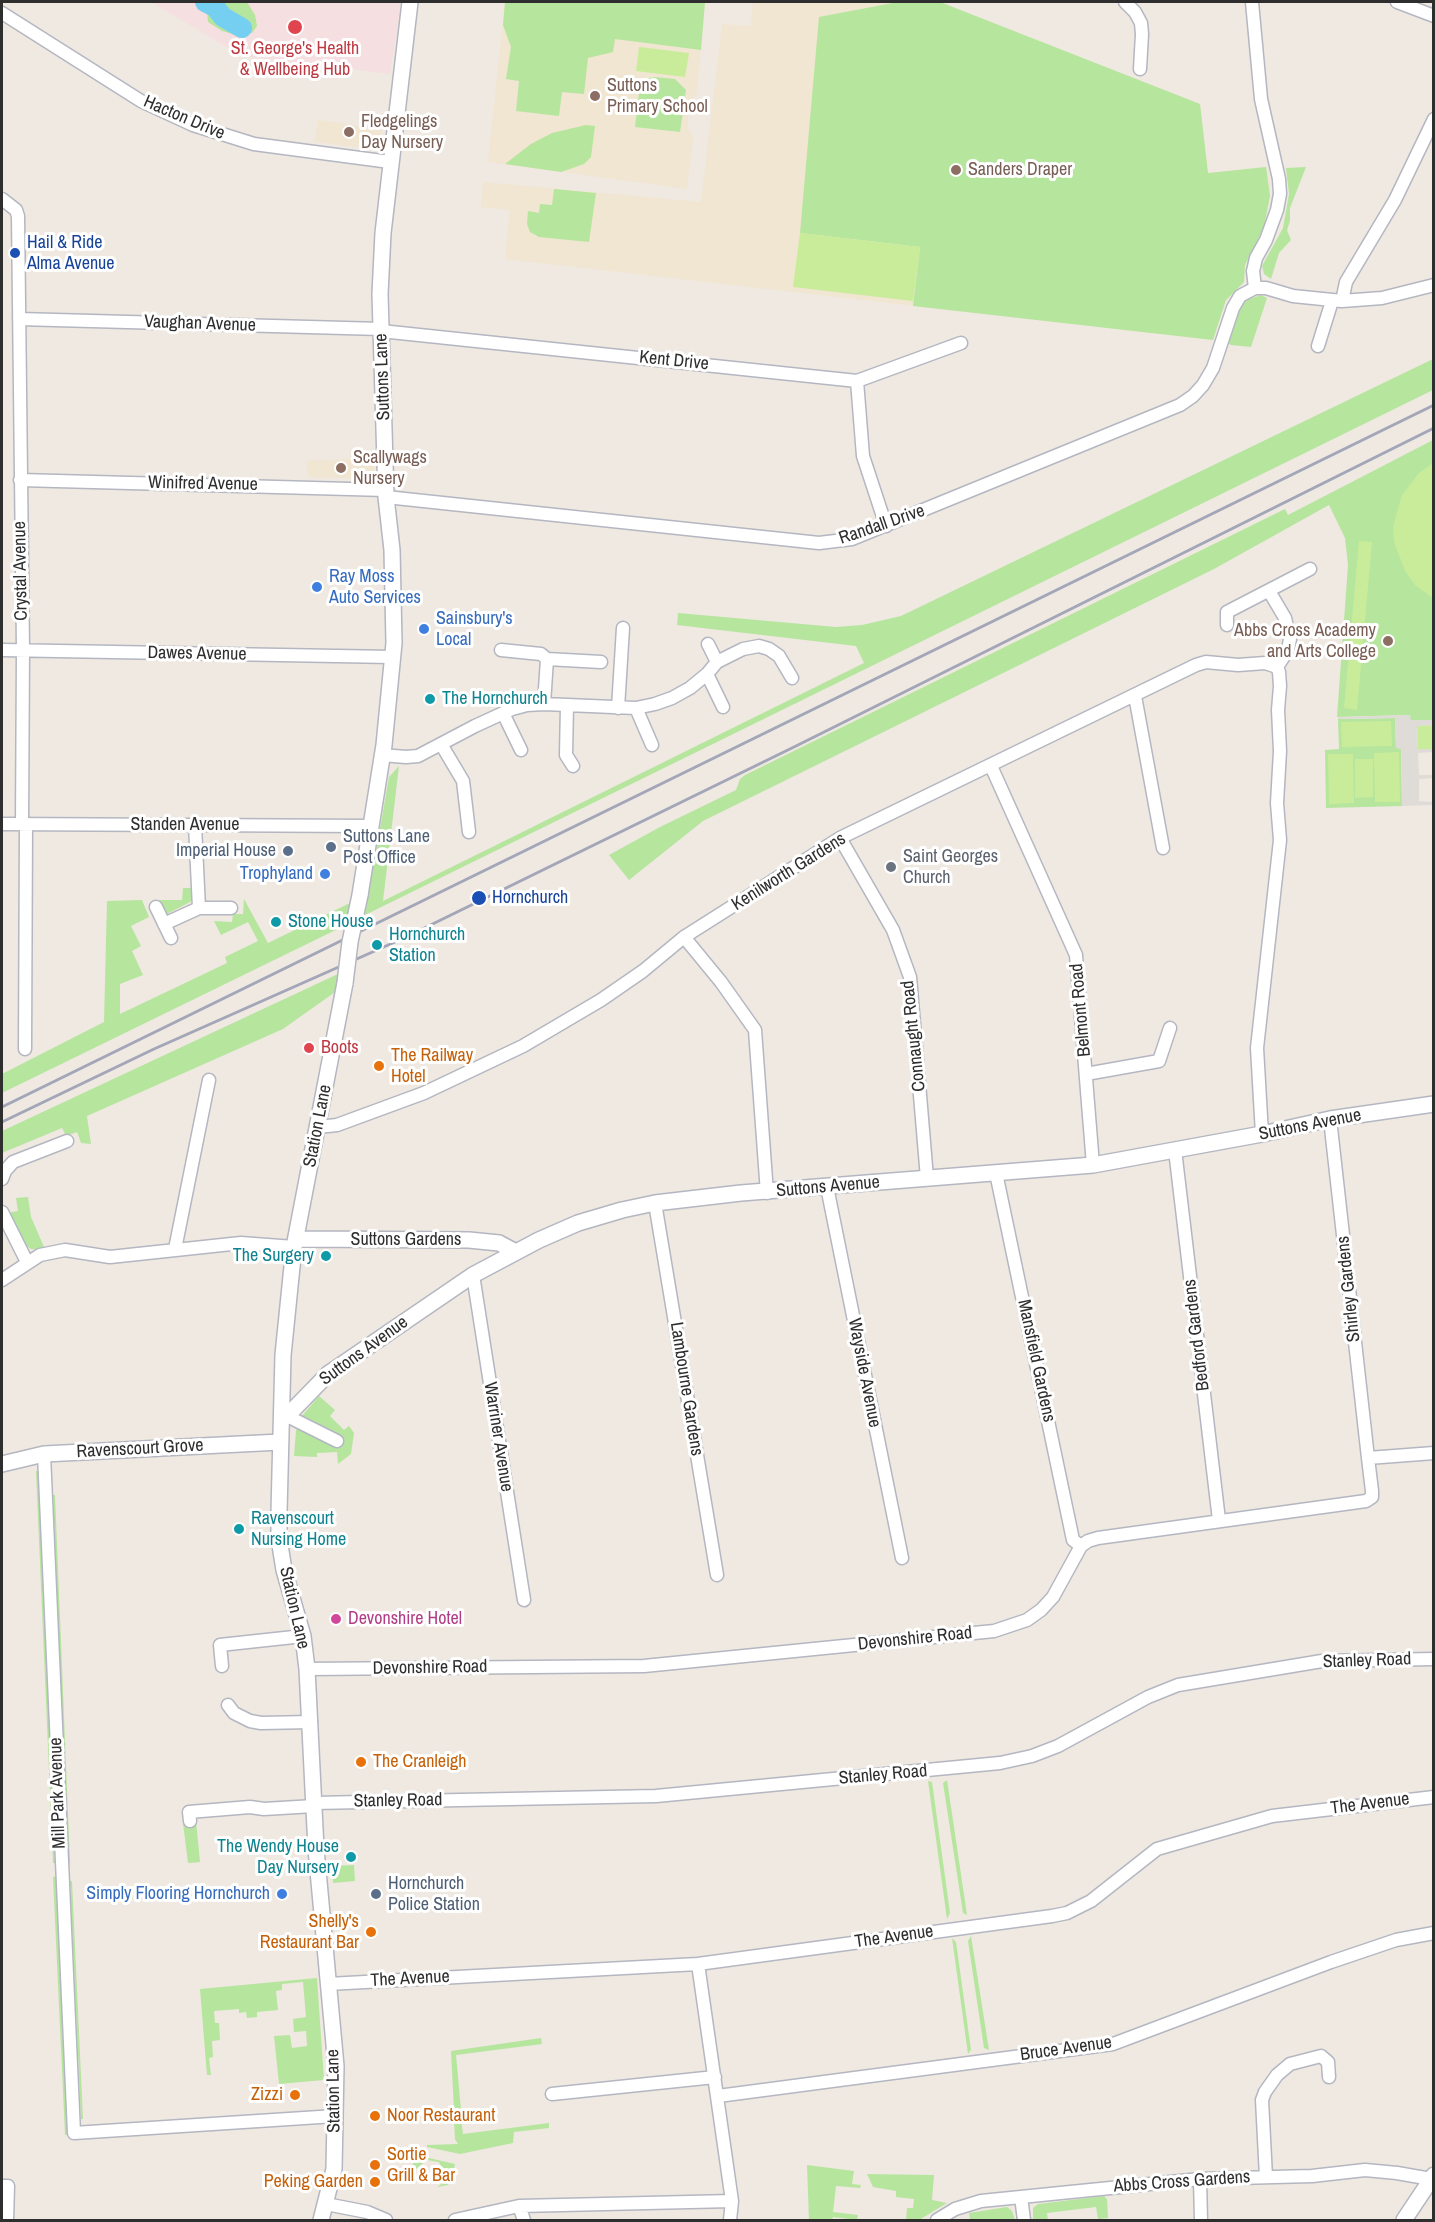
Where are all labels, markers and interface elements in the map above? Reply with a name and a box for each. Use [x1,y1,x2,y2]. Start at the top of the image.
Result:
marker: St. George's Health & Wellbeing Hub [286,18,304,36]
place label: St. George's Health & Wellbeing Hub [231,38,359,80]
place label: Suttons Primary School [607,75,708,118]
marker: Suttons Primary School [588,89,602,103]
street label: Hacton Drive [140,91,228,145]
place label: Fledgelings Day Nursery [361,111,443,154]
marker: Fledgelings Day Nursery [342,125,356,139]
place label: Sanders Draper [968,159,1072,181]
marker: Sanders Draper [949,163,963,177]
place label: Hail & Ride Alma Avenue [27,232,115,274]
marker: Hail & Ride Alma Avenue [8,246,22,260]
street label: Vaughan Avenue [144,311,256,337]
street label: Suttons Lane [371,333,395,421]
street label: Kent Drive [638,347,710,375]
place label: Scallywags Nursery [353,447,427,490]
marker: Scallywags Nursery [334,461,348,475]
street label: Winifred Avenue [148,472,258,496]
street label: Randall Drive [836,500,928,550]
street label: Crystal Avenue [9,521,33,621]
place label: Ray Moss Auto Services [329,566,421,608]
marker: Ray Moss Auto Services [310,580,324,594]
place label: Sainsbury's Local [436,608,513,650]
place label: Abbs Cross Academy and Arts College [1234,620,1376,662]
marker: Sainsbury's Local [417,622,431,636]
marker: Abbs Cross Academy and Arts College [1381,634,1395,648]
street label: Dawes Avenue [147,642,247,666]
place label: The Hornchurch [442,688,548,710]
marker: The Hornchurch [423,692,437,706]
street label: Standen Avenue [131,814,239,836]
place label: Suttons Lane Post Office [343,826,430,868]
street label: Kenilworth Gardens [728,828,850,916]
place label: Imperial House [176,840,276,862]
marker: Suttons Lane Post Office [324,840,338,854]
marker: Imperial House [281,844,295,858]
place label: Saint Georges Church [903,846,998,888]
marker: Saint Georges Church [884,860,898,874]
place label: Trophyland [240,863,313,885]
marker: Trophyland [318,867,332,881]
place label: Hornchurch [492,887,568,909]
marker: Hornchurch [470,889,488,907]
place label: Stone House [288,911,373,933]
marker: Stone House [269,915,283,929]
place label: Hornchurch Station [389,924,465,966]
marker: Hornchurch Station [370,938,384,952]
street label: Belmont Road [1066,962,1096,1058]
street label: Connaught Road [897,979,931,1093]
place label: Boots [321,1037,359,1059]
marker: Boots [302,1041,316,1055]
place label: The Railway Hotel [391,1045,473,1088]
marker: The Railway Hotel [372,1059,386,1073]
street label: Station Lane [299,1083,337,1169]
street label: Suttons Avenue [1257,1104,1363,1146]
street label: Suttons Avenue [775,1172,881,1202]
street label: Suttons Gardens [351,1229,461,1251]
street label: Shirley Gardens [1333,1235,1365,1343]
place label: The Surgery [233,1245,314,1267]
marker: The Surgery [319,1249,333,1263]
street label: Bedford Gardens [1179,1278,1215,1392]
street label: Mansfield Gardens [1012,1298,1060,1424]
street label: Suttons Avenue [316,1312,412,1390]
street label: Wayside Avenue [843,1317,885,1429]
street label: Lambourne Gardens [665,1320,707,1458]
street label: Warriner Avenue [479,1381,517,1493]
street label: Ravenscourt Grove [76,1435,204,1463]
place label: Ravenscourt Nursing Home [251,1508,346,1550]
marker: Ravenscourt Nursing Home [232,1522,246,1536]
street label: Station Lane [274,1565,314,1651]
place label: Devonshire Hotel [348,1608,462,1630]
marker: Devonshire Hotel [329,1612,343,1626]
street label: Devonshire Road [857,1622,973,1656]
street label: Stanley Road [1322,1649,1412,1673]
street label: Devonshire Road [372,1656,488,1680]
street label: Mill Park Avenue [45,1737,71,1849]
place label: The Cranleigh [373,1751,467,1773]
marker: The Cranleigh [354,1755,368,1769]
street label: Stanley Road [838,1760,928,1790]
street label: The Avenue [1329,1788,1411,1820]
street label: Stanley Road [354,1789,442,1813]
place label: The Wendy House Day Nursery [217,1836,339,1878]
marker: The Wendy House Day Nursery [344,1850,358,1864]
place label: Hornchurch Police Station [388,1873,480,1916]
place label: Simply Flooring Hornchurch [86,1883,270,1905]
marker: Simply Flooring Hornchurch [275,1887,289,1901]
marker: Hornchurch Police Station [369,1887,383,1901]
place label: Shelly's Restaurant Bar [260,1911,359,1954]
street label: The Avenue [853,1921,935,1953]
marker: Shelly's Restaurant Bar [364,1925,378,1939]
street label: The Avenue [370,1966,450,1992]
street label: Bruce Avenue [1019,2032,1113,2066]
street label: Station Lane [322,2049,346,2133]
place label: Zizzi [251,2084,283,2106]
marker: Zizzi [288,2088,302,2102]
place label: Noor Restaurant [387,2105,495,2127]
marker: Noor Restaurant [368,2109,382,2123]
place label: Sortie Grill & Bar [387,2144,455,2186]
marker: Sortie Grill & Bar [368,2158,382,2172]
street label: Abbs Cross Gardens [1113,2166,1251,2198]
place label: Peking Garden [264,2171,363,2193]
marker: Peking Garden [368,2175,382,2189]

